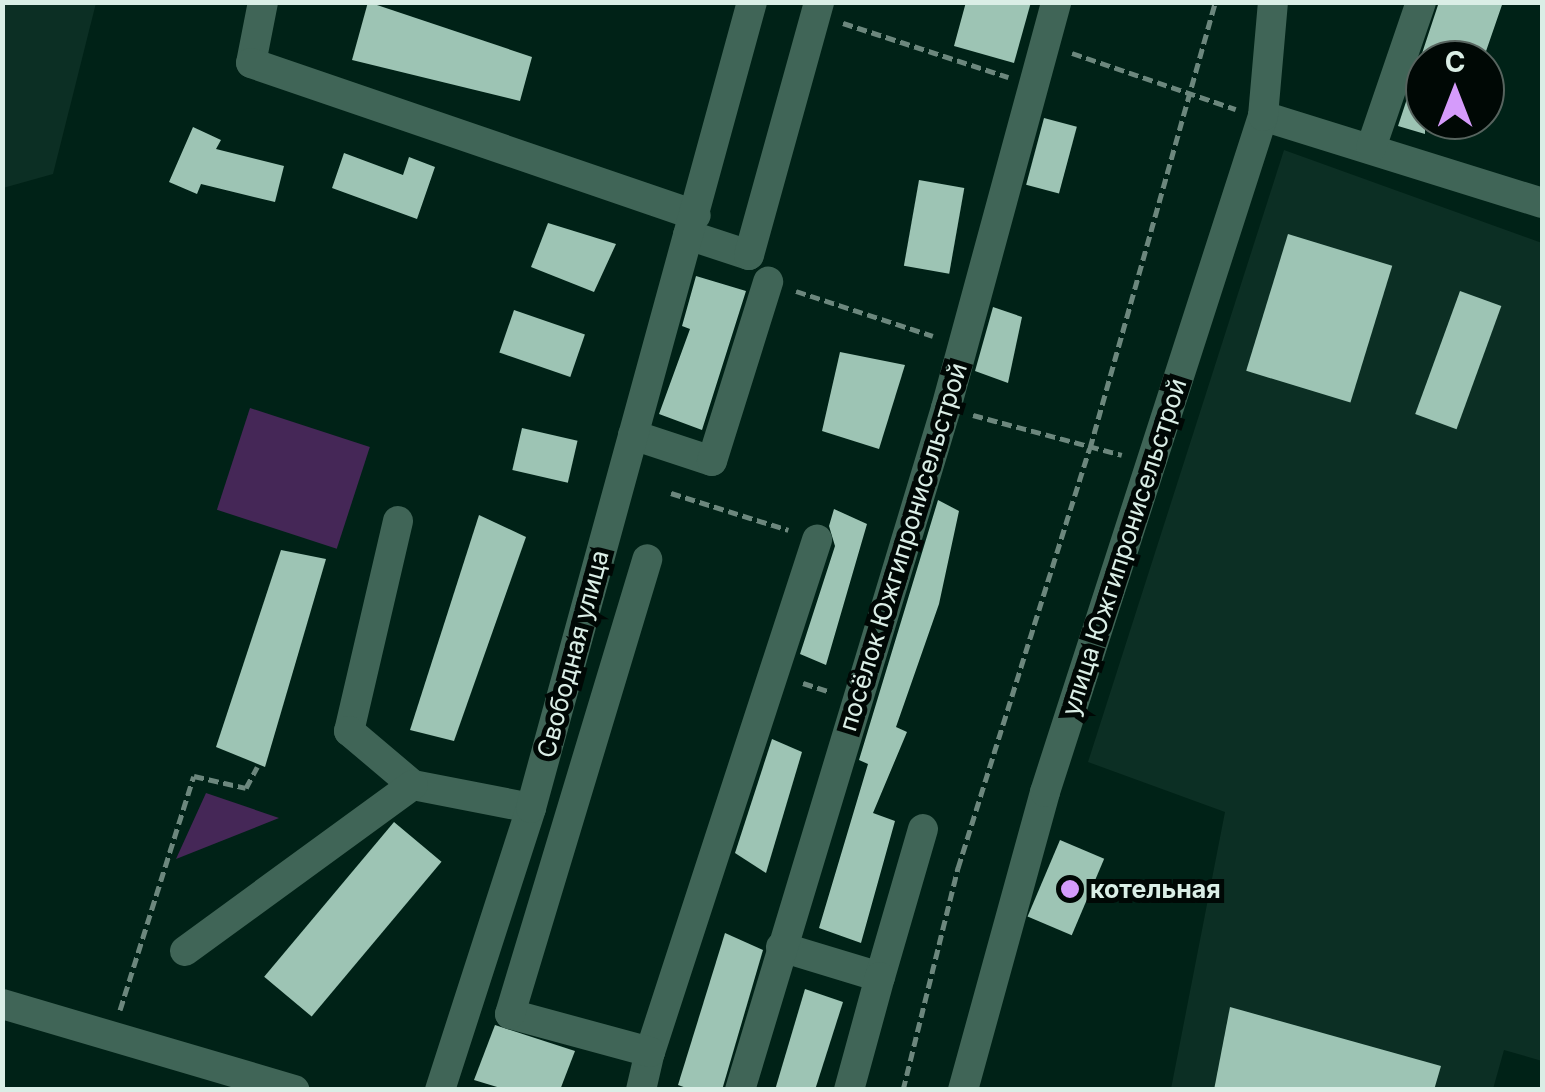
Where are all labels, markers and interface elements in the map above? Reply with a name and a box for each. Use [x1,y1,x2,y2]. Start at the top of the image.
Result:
north arrow [1405,40,1505,140]
text: С [1445,45,1465,79]
street label: посёлок Южгипронисельстрой [833,359,973,735]
street label: улица Южгипронисельстрой [1055,375,1193,719]
street label: Свободная улица [531,547,615,761]
place label: котельная [1090,874,1221,904]
marker: котельная [1059,878,1081,900]

